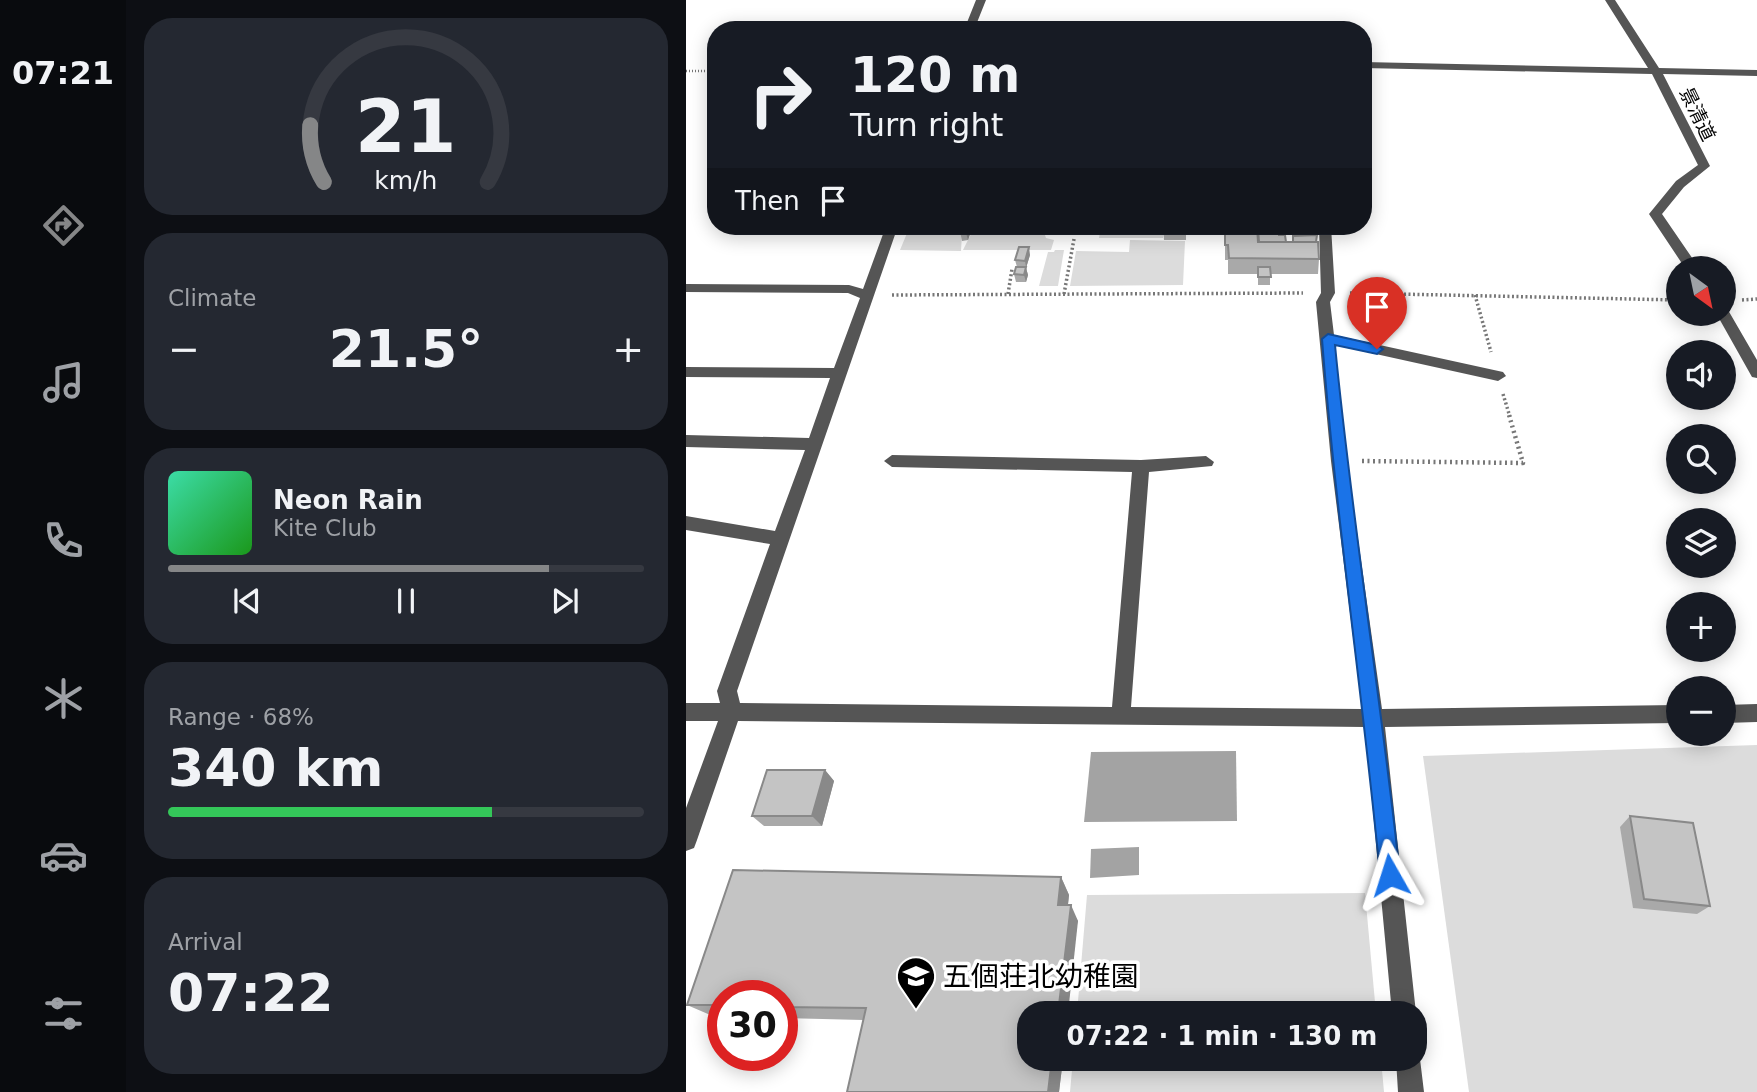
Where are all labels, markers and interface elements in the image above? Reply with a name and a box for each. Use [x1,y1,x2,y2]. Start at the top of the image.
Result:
text: 120 m [850,47,1020,104]
icon: right [735,49,826,140]
text: 07:21 [12,54,114,92]
street label: 景清道 [1676,84,1720,144]
text: 21 [355,85,457,170]
text: Turn right [850,106,1003,144]
text: km/h [374,166,438,195]
icon: arrive [814,182,852,220]
text: Then [735,186,800,216]
icon: directions [39,201,88,250]
north arrow [1666,256,1736,326]
map controls [1666,256,1736,746]
pin [1347,277,1407,349]
text: Climate [168,285,257,311]
icon: arrive [1358,288,1396,326]
text: 21.5° [329,319,483,379]
text: − [168,327,200,371]
text: + [612,327,644,371]
button: sound [1666,340,1736,410]
icon: music [39,358,88,407]
button: search [1666,424,1736,494]
text: Neon Rain [273,485,423,515]
button: layers [1666,508,1736,578]
text: Kite Club [273,515,377,541]
icon: phone [39,516,88,565]
icon: previous [228,582,266,620]
icon: pause [387,582,425,620]
icon: next [546,582,584,620]
button: + [1666,592,1736,662]
icon: climate [39,674,88,723]
button: − [1666,676,1736,746]
text: Range · 68% [168,704,314,730]
text: 340 km [168,738,383,798]
icon: car [39,831,88,880]
position arrow [1353,838,1427,912]
text: Arrival [168,929,243,955]
school or university icon: 五個荘北幼稚園 [895,955,937,1010]
place label: 五個荘北幼稚園 [943,960,1139,993]
text: 07:22 [168,963,334,1023]
speed limit sign: 30 [707,980,798,1071]
icon: filters [39,989,88,1038]
text: 07:22 · 1 min · 130 m [1067,1021,1377,1051]

